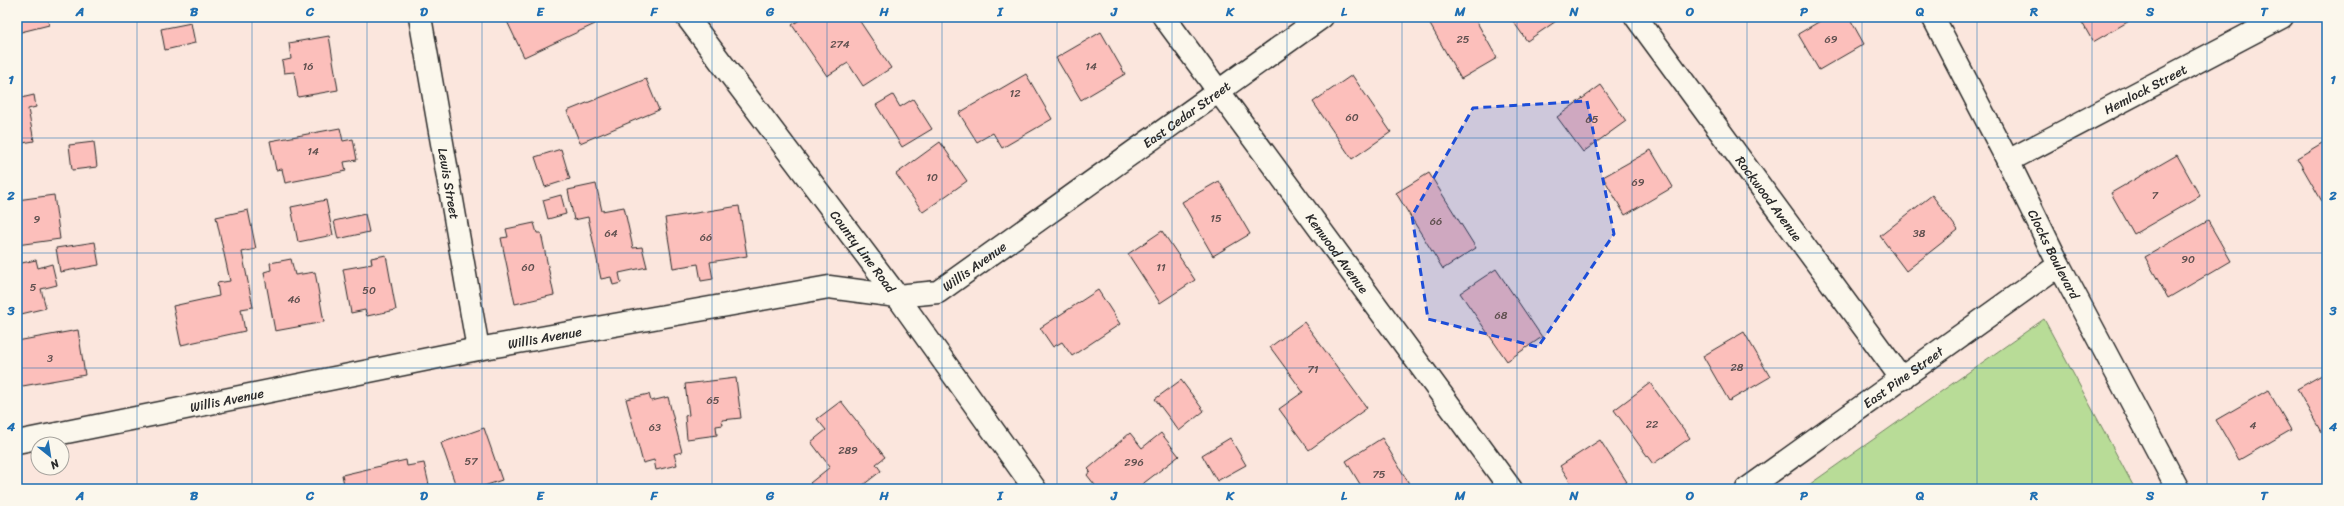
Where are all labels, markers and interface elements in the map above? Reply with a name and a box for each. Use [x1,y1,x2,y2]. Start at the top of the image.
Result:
text: A [75,0,84,23]
text: B [190,0,199,23]
text: C [305,0,315,23]
text: D [420,0,428,23]
text: E [536,0,545,23]
text: F [649,0,658,23]
text: G [765,0,775,23]
text: H [878,0,889,23]
text: I [996,0,1004,23]
text: J [1110,0,1118,23]
text: K [1225,0,1235,23]
text: L [1341,0,1348,23]
text: M [1454,0,1466,23]
text: N [1568,0,1579,23]
text: O [1685,0,1695,23]
text: P [1800,0,1808,23]
text: Q [1915,0,1925,23]
text: R [2029,0,2038,23]
text: S [2145,0,2155,23]
text: T [2260,0,2269,23]
house number: 25 [1456,30,1470,49]
house number: 69 [1824,30,1838,49]
house number: 274 [830,35,850,54]
house number: 16 [303,57,313,76]
house number: 14 [1085,57,1097,76]
street label: Hemlock Street [2099,57,2191,120]
text: 1 [8,68,14,91]
text: 1 [2330,68,2336,91]
street label: East Cedar Street [1137,74,1236,154]
house number: 12 [1009,84,1021,103]
house number: 60 [1345,108,1359,127]
house number: 65 [1586,110,1599,129]
house number: 14 [307,142,319,161]
street label: Lewis Street [432,146,467,221]
street label: Rockwood Avenue [1730,150,1809,246]
house number: 10 [926,168,938,187]
house number: 69 [1631,173,1645,192]
text: 2 [6,184,15,207]
text: 2 [2328,184,2337,207]
house number: 7 [2152,186,2159,205]
street label: County Line Road [824,205,903,298]
street label: Clocks Boulevard [2022,205,2087,304]
street label: Kenwood Avenue [1300,208,1375,298]
house number: 15 [1210,209,1222,228]
house number: 9 [34,210,41,229]
house number: 66 [1430,212,1442,231]
house number: 64 [604,224,618,243]
house number: 38 [1913,224,1926,243]
house number: 66 [700,228,712,247]
street label: Willis Avenue [937,235,1012,297]
house number: 90 [2181,250,2195,269]
house number: 60 [521,258,535,277]
house number: 11 [1156,258,1166,277]
house number: 5 [30,278,37,297]
house number: 50 [362,281,376,300]
house number: 46 [287,290,301,309]
text: 3 [6,299,15,322]
text: 3 [2328,299,2337,322]
house number: 68 [1495,306,1508,325]
street label: Willis Avenue [506,319,584,355]
street label: East Pine Street [1858,340,1949,414]
house number: 3 [47,349,53,368]
house number: 28 [1731,358,1744,377]
house number: 71 [1308,360,1319,379]
street label: Willis Avenue [188,381,266,418]
house number: 65 [707,391,720,410]
text: 4 [6,415,16,438]
house number: 22 [1646,415,1659,434]
text: 4 [2328,415,2338,438]
house number: 4 [2250,416,2257,435]
house number: 63 [649,418,661,437]
north arrow [30,436,70,476]
house number: 289 [838,441,858,460]
house number: 57 [464,452,478,471]
house number: 296 [1124,453,1144,472]
text: N [46,454,64,475]
house number: 75 [1372,465,1386,484]
text: A [75,484,84,506]
text: B [190,484,199,506]
text: C [305,484,315,506]
text: D [420,484,428,506]
text: E [536,484,545,506]
text: F [649,484,658,506]
text: G [765,484,775,506]
text: H [878,484,889,506]
text: I [996,484,1004,506]
text: J [1110,484,1118,506]
text: K [1225,484,1235,506]
text: L [1341,484,1348,506]
text: M [1454,484,1466,506]
text: N [1568,484,1579,506]
text: O [1685,484,1695,506]
text: P [1800,484,1808,506]
text: Q [1915,484,1925,506]
text: R [2029,484,2038,506]
text: S [2145,484,2155,506]
text: T [2260,484,2269,506]

